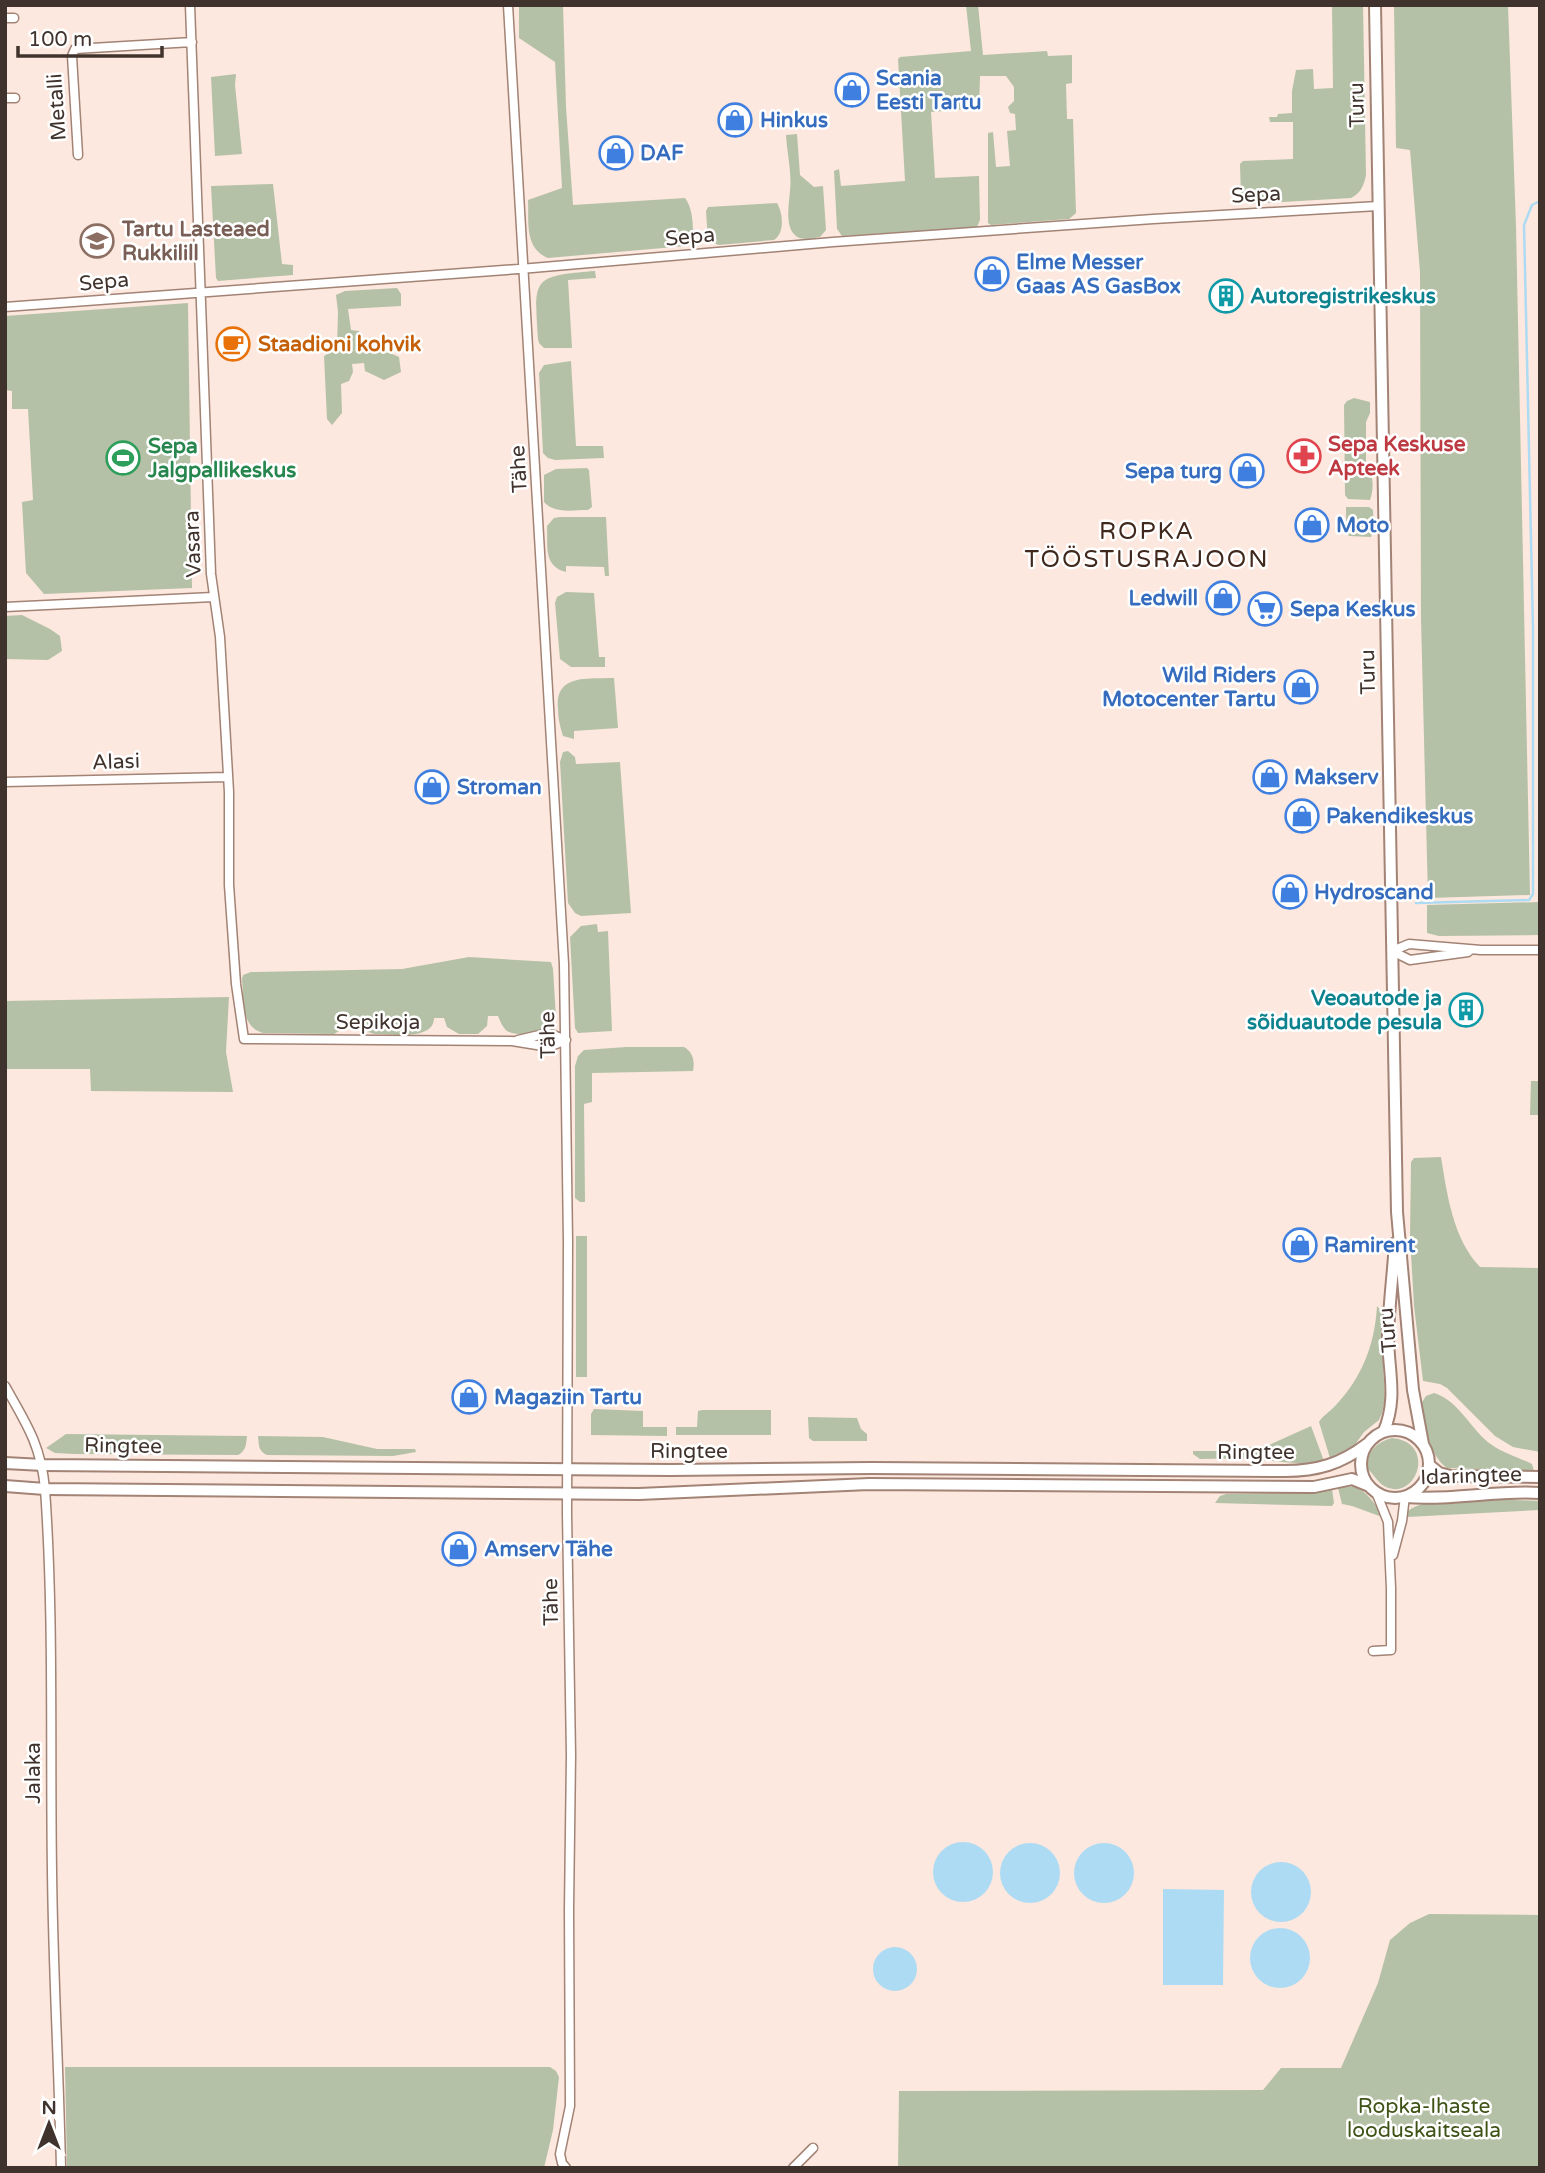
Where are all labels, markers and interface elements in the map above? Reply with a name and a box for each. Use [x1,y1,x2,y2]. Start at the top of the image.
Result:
scale bar [18,14,161,58]
text: 100 m [28,27,92,52]
place label: Scania Eesti Tartu [876,66,981,115]
shop icon: Scania Eesti Tartu [833,71,871,109]
street label: Metalli [42,73,72,141]
street label: Turu [1344,82,1370,128]
shop icon: Hinkus [716,101,754,139]
place label: Hinkus [760,108,828,133]
shop icon: DAF [597,134,635,172]
place label: DAF [640,141,684,166]
street label: Sepa [1230,181,1282,209]
place label: Tartu Lasteaed Rukkilill [121,217,270,266]
school or university icon: Tartu Lasteaed Rukkilill [78,222,116,260]
street label: Sepa [664,222,716,252]
place label: Elme Messer Gaas AS GasBox [1016,250,1181,299]
shop icon: Elme Messer Gaas AS GasBox [973,255,1011,293]
street label: Sepa [78,267,130,297]
building icon: Autoregistrikeskus [1207,277,1245,315]
place label: Autoregistrikeskus [1250,284,1436,309]
cafe icon: Staadioni kohvik [214,325,252,363]
place label: Staadioni kohvik [258,332,422,357]
place label: Sepa Keskuse Apteek [1328,432,1466,481]
place label: Sepa Jalgpallikeskus [147,434,296,483]
pharmacy icon: Sepa Keskuse Apteek [1285,437,1323,475]
sports icon: Sepa Jalgpallikeskus [104,439,142,477]
street label: Tähe [505,444,533,493]
shop icon: Sepa turg [1228,452,1266,490]
place label: Sepa turg [1125,459,1222,484]
shop icon: Moto [1293,506,1331,544]
street label: Vasara [179,510,207,578]
place label: Moto [1336,513,1390,538]
district label: ROPKA TÖÖSTUSRAJOON [1025,517,1269,574]
shop icon: Ledwill [1204,579,1242,617]
place label: Ledwill [1128,586,1198,611]
supermarket icon: Sepa Keskus [1246,590,1284,628]
place label: Sepa Keskus [1290,597,1416,622]
street label: Turu [1355,649,1381,695]
place label: Wild Riders Motocenter Tartu [1102,663,1276,712]
shop icon: Wild Riders Motocenter Tartu [1282,668,1320,706]
street label: Alasi [92,749,140,775]
shop icon: Makserv [1251,758,1289,796]
place label: Makserv [1294,765,1379,790]
shop icon: Stroman [413,768,451,806]
place label: Stroman [457,775,542,800]
shop icon: Pakendikeskus [1283,797,1321,835]
place label: Pakendikeskus [1326,804,1473,829]
shop icon: Hydroscand [1271,873,1309,911]
place label: Hydroscand [1314,880,1434,905]
place label: Veoautode ja sõiduautode pesula [1247,986,1442,1035]
building icon: Veoautode ja sõiduautode pesula [1447,991,1485,1029]
street label: Sepikoja [336,1010,420,1035]
street label: Tähe [535,1011,561,1059]
shop icon: Ramirent [1281,1226,1319,1264]
place label: Ramirent [1324,1233,1415,1258]
street label: Turu [1374,1306,1402,1354]
shop icon: Magaziin Tartu [450,1378,488,1416]
place label: Magaziin Tartu [494,1385,642,1410]
street label: Ringtee [84,1433,162,1459]
street label: Ringtee [650,1439,728,1464]
street label: Ringtee [1217,1440,1295,1465]
street label: Idaringtee [1420,1462,1522,1490]
shop icon: Amserv Tähe [440,1530,478,1568]
place label: Amserv Tähe [484,1537,613,1562]
street label: Tähe [538,1578,564,1626]
street label: Jalaka [21,1742,46,1804]
north arrow [14,2089,84,2159]
park label: Ropka-Ihaste looduskaitseala [1347,2094,1501,2143]
text: N [41,2097,57,2119]

